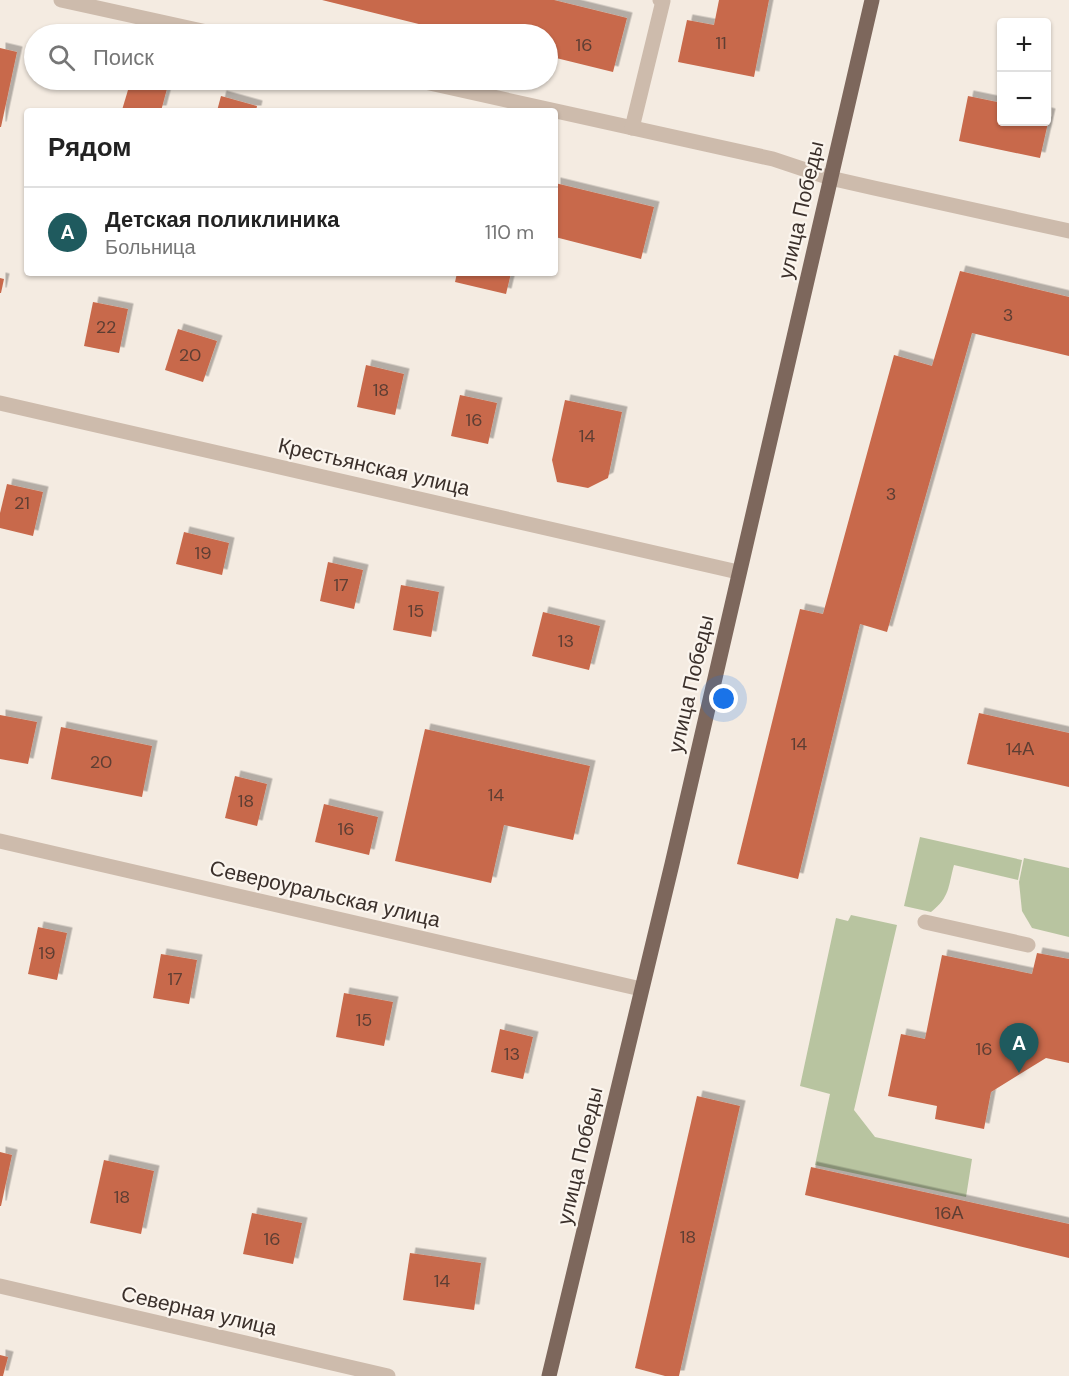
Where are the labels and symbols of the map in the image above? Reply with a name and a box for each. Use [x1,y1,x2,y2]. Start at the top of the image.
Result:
house number: 11 [715,31,727,55]
house number: 16 [576,33,592,57]
street label: улица Победы [772,138,830,282]
house number: 3 [1003,303,1013,327]
house number: 22 [96,315,116,339]
house number: 20 [179,343,201,367]
house number: 18 [373,378,389,402]
house number: 16 [466,408,482,432]
house number: 14 [579,424,595,448]
street label: Крестьянская улица [275,431,473,503]
house number: 3 [886,482,896,506]
house number: 21 [14,491,30,515]
house number: 19 [195,541,211,565]
house number: 17 [333,573,349,597]
house number: 15 [408,599,424,623]
street label: улица Победы [662,612,720,756]
house number: 13 [558,629,574,653]
your location [709,684,738,713]
house number: 14 [791,732,807,756]
house number: 14А [1006,737,1034,761]
house number: 20 [90,750,112,774]
house number: 14 [488,783,504,807]
house number: 18 [238,789,254,813]
house number: 16 [338,817,354,841]
street label: Североуральская улица [207,854,443,934]
house number: 19 [39,941,55,965]
house number: 17 [167,967,183,991]
house number: 15 [356,1008,372,1032]
pin: A [1000,1024,1038,1073]
house number: 16 [976,1037,992,1061]
house number: 13 [504,1042,520,1066]
street label: улица Победы [551,1084,609,1228]
house number: 18 [114,1185,130,1209]
house number: 16А [935,1201,963,1225]
house number: 18 [680,1225,696,1249]
house number: 16 [264,1227,280,1251]
house number: 14 [434,1269,450,1293]
street label: Северная улица [118,1279,280,1343]

